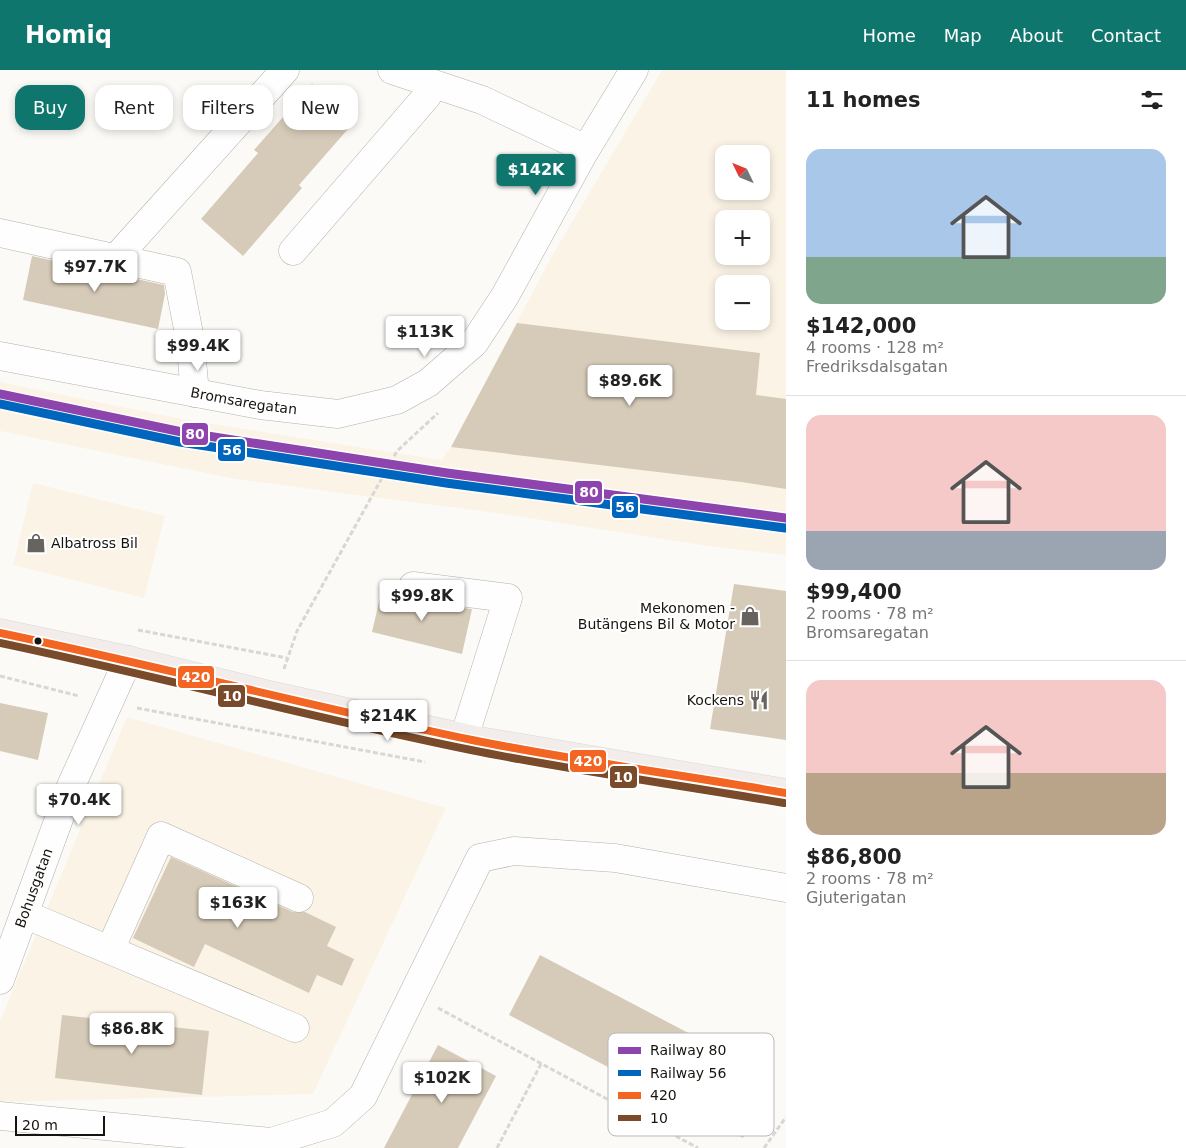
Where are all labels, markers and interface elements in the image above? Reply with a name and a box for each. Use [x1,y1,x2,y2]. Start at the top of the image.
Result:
text: Homiq [25,21,112,49]
text: Home [863,25,916,46]
text: Map [944,25,982,46]
text: About [1010,25,1063,46]
text: Contact [1091,25,1161,46]
chip: Buy [15,85,85,130]
chip: Rent [95,85,173,130]
chip: Filters [183,85,273,130]
chip: New [283,85,358,130]
icon: filters [1138,86,1166,114]
text: 11 homes [806,88,921,112]
north arrow [715,145,770,200]
map controls [715,145,770,330]
pin: $142K [501,154,571,196]
text: $142K [508,160,564,179]
icon: home [941,182,1031,272]
button: + [715,210,770,265]
pin: $97.7K [54,250,136,293]
text: $97.7K [63,257,127,276]
button: − [715,275,770,330]
text: $142,000 [806,314,916,338]
pin: $113K [390,316,460,358]
text: $113K [397,322,453,341]
pin: $99.4K [157,330,239,372]
text: $99.4K [166,336,230,355]
text: 4 rooms · 128 m² [806,338,944,357]
text: Fredriksdalsgatan [806,357,948,376]
pin: $89.6K [589,364,671,407]
text: $89.6K [598,371,662,390]
street label: Bromsaregatan [189,384,298,417]
line badge: 80 [181,422,209,446]
text: 80 [185,426,205,442]
line badge: 56 [217,438,246,462]
text: 56 [222,442,242,458]
icon: home [941,447,1031,537]
line badge: 80 [574,480,603,504]
text: 80 [579,484,599,500]
line badge: 56 [611,495,639,519]
text: 56 [615,499,635,515]
shop icon: Albatross Bil [25,532,47,554]
place label: Albatross Bil [51,535,138,551]
pin: $99.8K [381,580,463,622]
text: $99,400 [806,580,902,604]
text: $99.8K [390,586,454,605]
place label: Mekonomen - Butängens Bil & Motor [578,600,735,632]
text: 2 rooms · 78 m² [806,604,934,623]
shop icon: Mekonomen - Butängens Bil & Motor [739,605,761,627]
text: Bromsaregatan [806,623,929,642]
unlabelled marker [33,636,43,646]
line badge: 420 [177,665,215,689]
text: 420 [181,669,211,685]
line badge: 10 [217,684,246,708]
text: 10 [222,688,242,704]
restaurant icon: Kockens [748,689,770,711]
place label: Kockens [687,692,744,708]
pin: $214K [353,700,423,742]
text: $214K [360,706,416,725]
icon: home [941,712,1031,802]
line badge: 420 [569,749,607,773]
text: 420 [573,753,603,769]
line badge: 10 [609,765,638,789]
text: 10 [613,769,633,785]
pin: $70.4K [38,784,120,826]
text: $70.4K [47,790,111,809]
text: $86,800 [806,845,902,869]
street label: Bohusgatan [12,846,56,930]
text: 2 rooms · 78 m² [806,869,934,888]
pin: $163K [203,886,273,929]
text: Gjuterigatan [806,888,906,907]
text: $163K [210,893,266,912]
pin: $86.8K [91,1012,173,1055]
text: $86.8K [100,1019,164,1038]
legend [608,1033,774,1136]
text: Railway 80 [650,1042,726,1058]
pin: $102K [407,1062,477,1104]
text: Railway 56 [650,1065,726,1081]
text: $102K [414,1068,470,1087]
text: 420 [650,1087,677,1103]
text: 10 [650,1110,668,1126]
scale bar [15,1113,105,1136]
text: 20 m [22,1117,58,1133]

